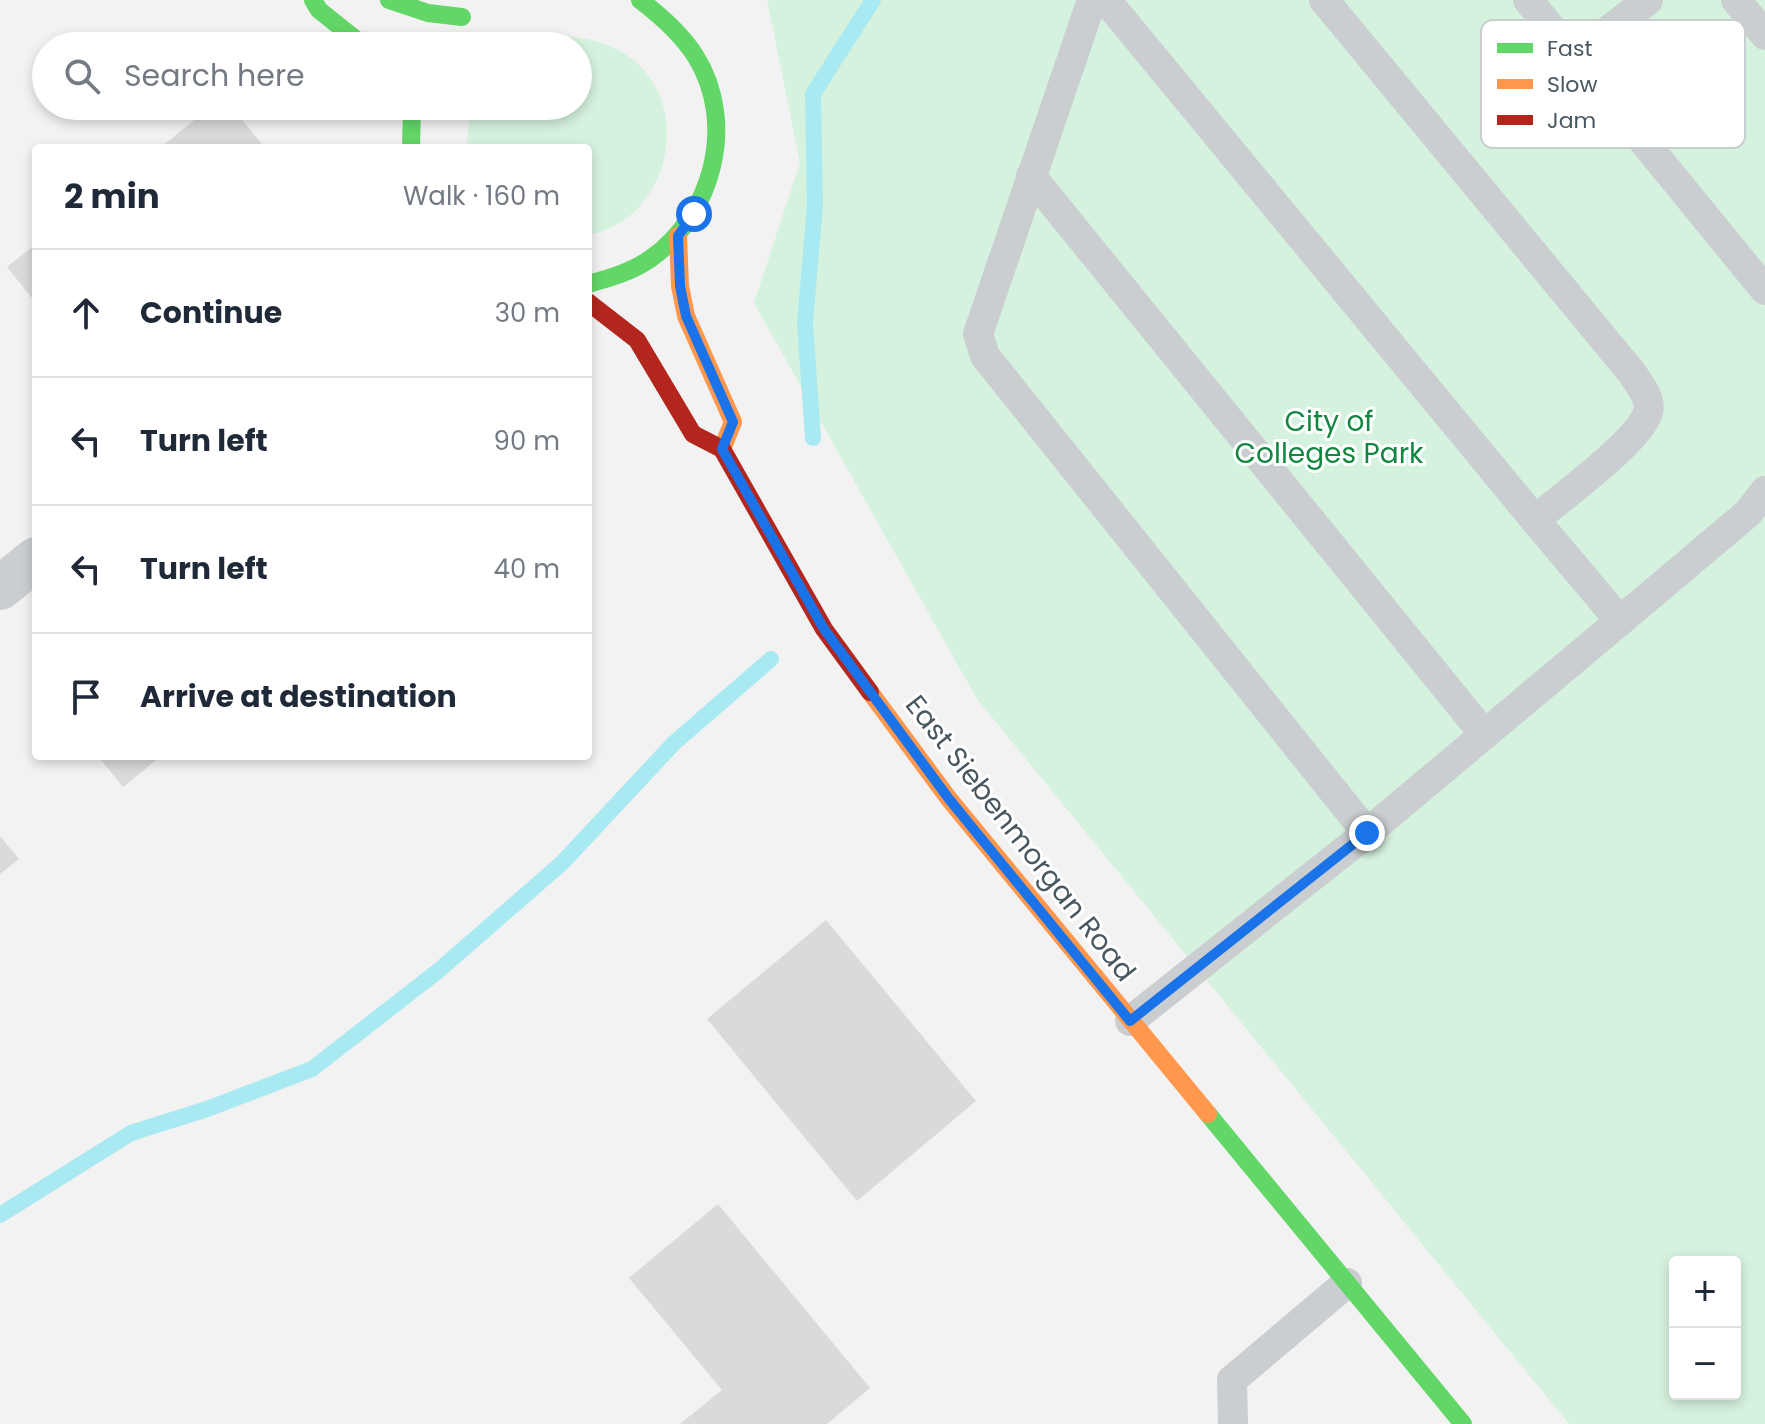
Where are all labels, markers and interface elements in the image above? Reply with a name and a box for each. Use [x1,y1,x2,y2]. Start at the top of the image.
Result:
legend [1481,20,1745,148]
search box [32,32,592,120]
text: Fast [1547,33,1592,64]
icon: search [60,54,104,98]
text: Search here [124,54,305,97]
text: Slow [1547,69,1597,100]
text: Jam [1547,105,1596,136]
text: 2 min [64,172,160,220]
text: Walk · 160 m [403,178,560,214]
route start [676,196,712,232]
icon: ahead [64,291,108,335]
text: Continue [140,291,282,334]
text: 30 m [495,295,560,331]
park label: City of Colleges Park [1234,402,1424,473]
icon: left [64,419,108,463]
text: Turn left [140,419,268,462]
text: 90 m [494,423,560,459]
icon: left [64,547,108,591]
text: Turn left [140,547,268,590]
text: 40 m [494,551,560,587]
icon: arrive [64,675,108,719]
text: Arrive at destination [140,675,457,718]
street label: East Siebenmorgan Road [896,687,1145,990]
route end [1349,815,1385,851]
map controls [1669,1256,1741,1400]
button: + [1669,1256,1741,1328]
button: − [1669,1328,1741,1400]

